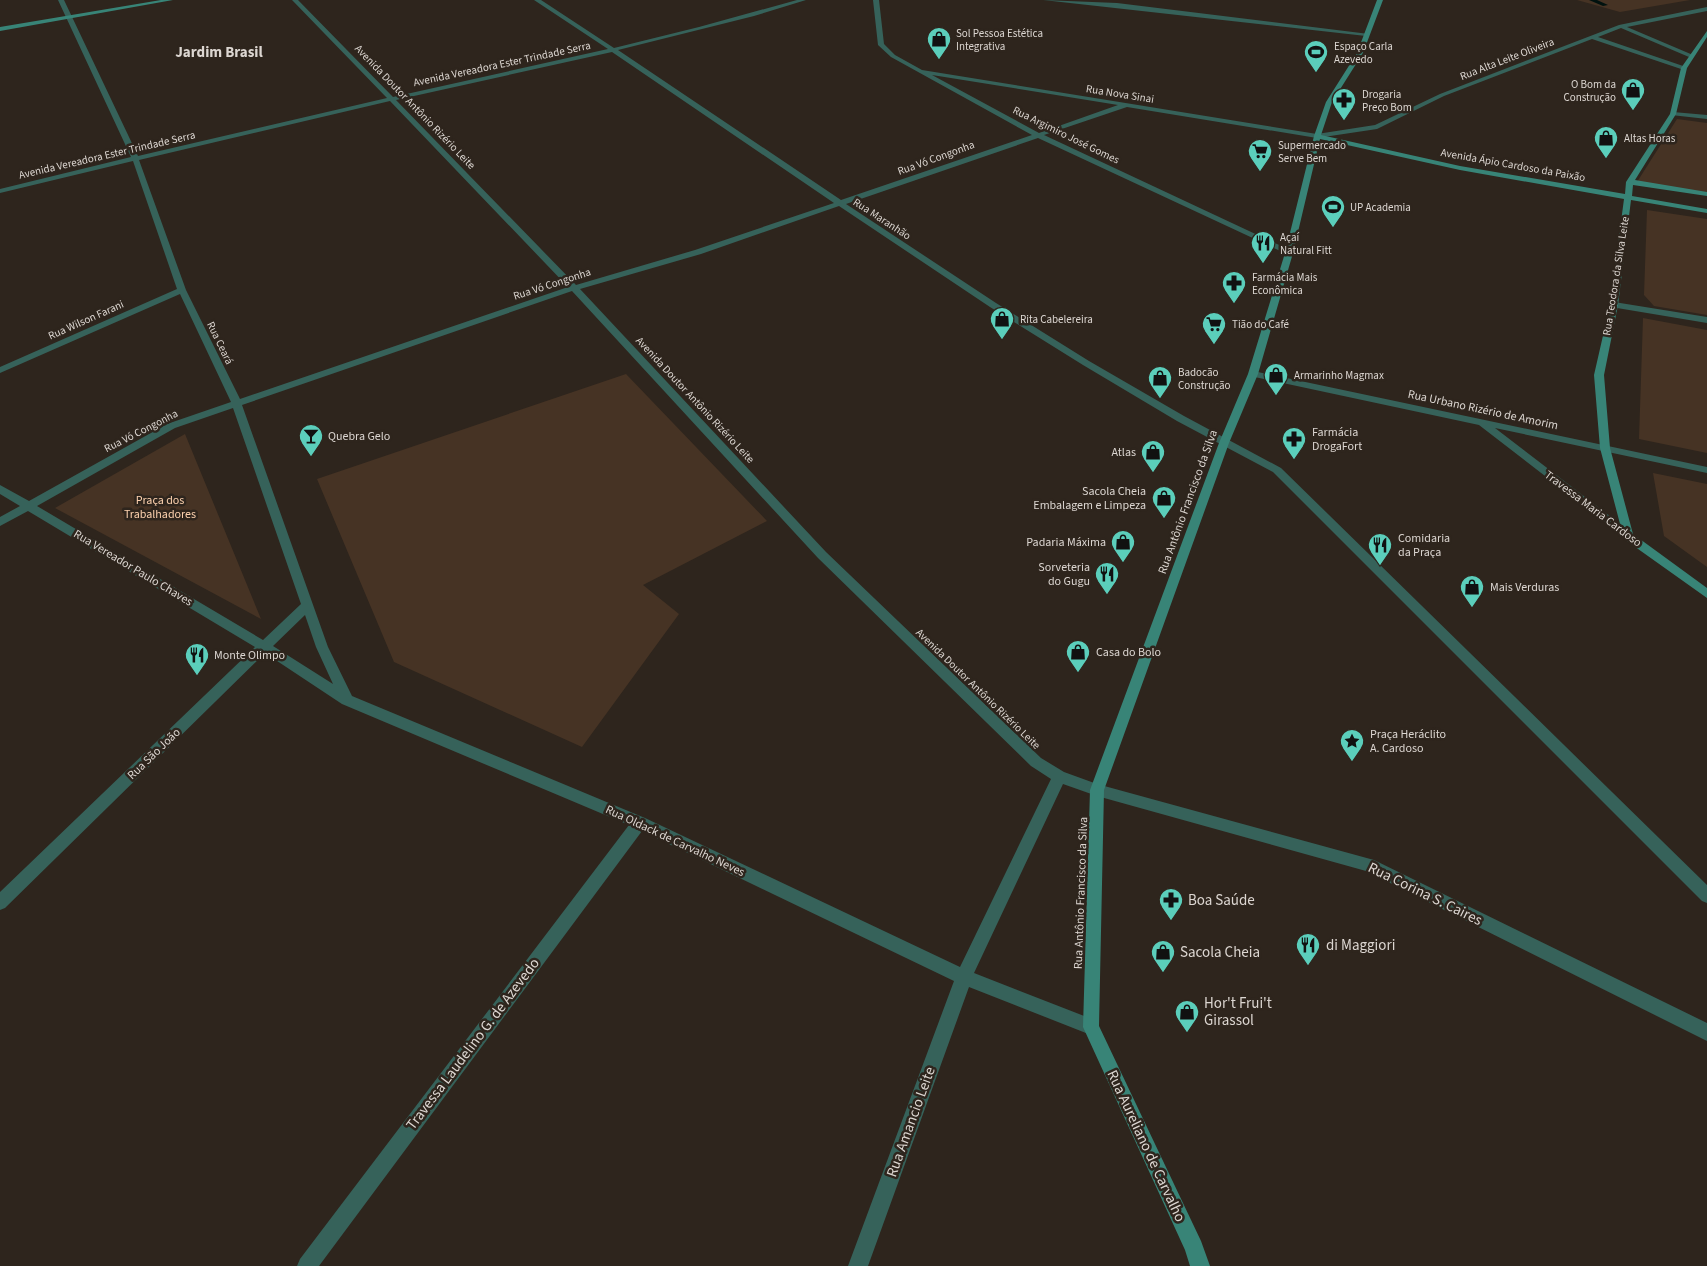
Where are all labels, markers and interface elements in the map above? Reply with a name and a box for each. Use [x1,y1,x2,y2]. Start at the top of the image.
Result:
shop icon: Sol Pessoa Estética Integrativa [926,26,952,60]
place label: Sol Pessoa Estética Integrativa [956,26,1043,54]
street label: Rua Alta Leite Oliveira [1458,34,1556,84]
street label: Avenida Vereadora Ester Trindade Serra [412,38,592,90]
sports icon: Espaço Carla Azevedo [1303,39,1329,73]
place label: Espaço Carla Azevedo [1334,39,1393,67]
street label: Avenida Doutor Antônio Rizério Leite [351,41,479,173]
district label: Jardim Brasil [175,42,263,63]
place label: O Bom da Construção [1563,77,1616,105]
shop icon: O Bom da Construção [1620,77,1646,111]
street label: Rua Nova Sinai [1085,81,1155,107]
pharmacy icon: Drogaria Preço Bom [1331,87,1357,121]
place label: Drogaria Preço Bom [1362,87,1412,115]
street label: Rua Argimiro José Gomes [1010,103,1122,168]
shop icon: Altas Horas [1593,125,1619,159]
street label: Avenida Vereadora Ester Trindade Serra [17,127,197,183]
place label: Altas Horas [1624,131,1676,146]
street label: Rua Vó Congonha [895,137,977,179]
supermarket icon: Supermercado Serve Bem [1247,138,1273,172]
place label: Supermercado Serve Bem [1278,138,1346,166]
street label: Avenida Ápio Cardoso da Paixão [1440,145,1586,185]
sports icon: UP Academia [1320,194,1346,228]
street label: Rua Maranhão [850,195,914,243]
place label: UP Academia [1350,200,1411,215]
street label: Rua Teodora da Silva Leite [1599,215,1633,337]
restaurant icon: Açaí Natural Fitt [1250,230,1276,264]
place label: Açaí Natural Fitt [1280,230,1332,258]
street label: Rua Vó Congonha [511,264,593,304]
pharmacy icon: Farmácia Mais Econômica [1221,270,1247,304]
place label: Farmácia Mais Econômica [1252,270,1318,298]
street label: Rua Wilson Farani [46,297,126,343]
shop icon: Rita Cabelereira [989,306,1015,340]
supermarket icon: Tião do Café [1201,311,1227,345]
place label: Rita Cabelereira [1020,312,1093,327]
place label: Tião do Café [1232,317,1290,332]
street label: Rua Ceará [203,319,237,367]
street label: Avenida Doutor Antônio Rizério Leite [632,334,758,467]
shop icon: Armarinho Magmax [1263,362,1289,396]
shop icon: Badocão Construção [1147,365,1173,399]
place label: Badocão Construção [1178,365,1231,393]
place label: Armarinho Magmax [1294,368,1384,383]
street label: Rua Urbano Rizério de Amorim [1406,386,1560,434]
street label: Rua Vó Congonha [102,406,180,456]
bar icon: Quebra Gelo [298,423,324,457]
place label: Farmácia DrogaFort [1312,424,1362,455]
pharmacy icon: Farmácia DrogaFort [1281,426,1307,460]
street label: Rua Antônio Francisco da Silva [1154,427,1222,577]
place label: Quebra Gelo [328,428,390,445]
shop icon: Atlas [1140,439,1166,473]
place label: Atlas [1111,444,1136,461]
street label: Travessa Maria Cardoso [1541,467,1645,551]
place label: Sacola Cheia Embalagem e Limpeza [1033,483,1146,514]
shop icon: Sacola Cheia Embalagem e Limpeza [1151,485,1177,519]
park label: Praça dos Trabalhadores [124,492,196,523]
street label: Rua Vereador Paulo Chaves [70,526,196,610]
shop icon: Padaria Máxima [1110,529,1136,563]
place label: Comidaria da Praça [1398,530,1450,561]
restaurant icon: Comidaria da Praça [1367,532,1393,566]
place label: Padaria Máxima [1026,534,1106,551]
place label: Sorveteria do Gugu [1038,559,1090,590]
restaurant icon: Sorveteria do Gugu [1094,561,1120,595]
shop icon: Mais Verduras [1459,574,1485,608]
place label: Mais Verduras [1490,579,1559,596]
street label: Avenida Doutor Antônio Rizério Leite [912,625,1044,753]
shop icon: Casa do Bolo [1065,639,1091,673]
restaurant icon: Monte Olimpo [184,642,210,676]
place label: Casa do Bolo [1096,644,1161,661]
place label: Monte Olimpo [214,647,285,664]
street label: Rua São João [124,724,184,784]
place label: Praça Heráclito A. Cardoso [1370,726,1446,757]
place icon: Praça Heráclito A. Cardoso [1339,728,1365,762]
street label: Rua Oldack de Carvalho Neves [603,801,747,881]
street label: Rua Antônio Francisco da Silva [1070,817,1092,969]
street label: Rua Corina S. Caires [1364,857,1486,931]
pharmacy icon: Boa Saúde [1158,887,1184,921]
place label: Boa Saúde [1188,890,1255,911]
restaurant icon: di Maggiori [1295,932,1321,966]
place label: di Maggiori [1326,935,1395,956]
shop icon: Sacola Cheia [1150,939,1176,973]
place label: Sacola Cheia [1180,942,1260,963]
street label: Travessa Laudelino G. de Azevedo [401,954,545,1134]
place label: Hor't Frui't Girassol [1204,993,1272,1031]
shop icon: Hor't Frui't Girassol [1174,999,1200,1033]
street label: Rua Amancio Leite [881,1064,941,1180]
street label: Rua Aureliano de Carvalho [1102,1067,1190,1225]

